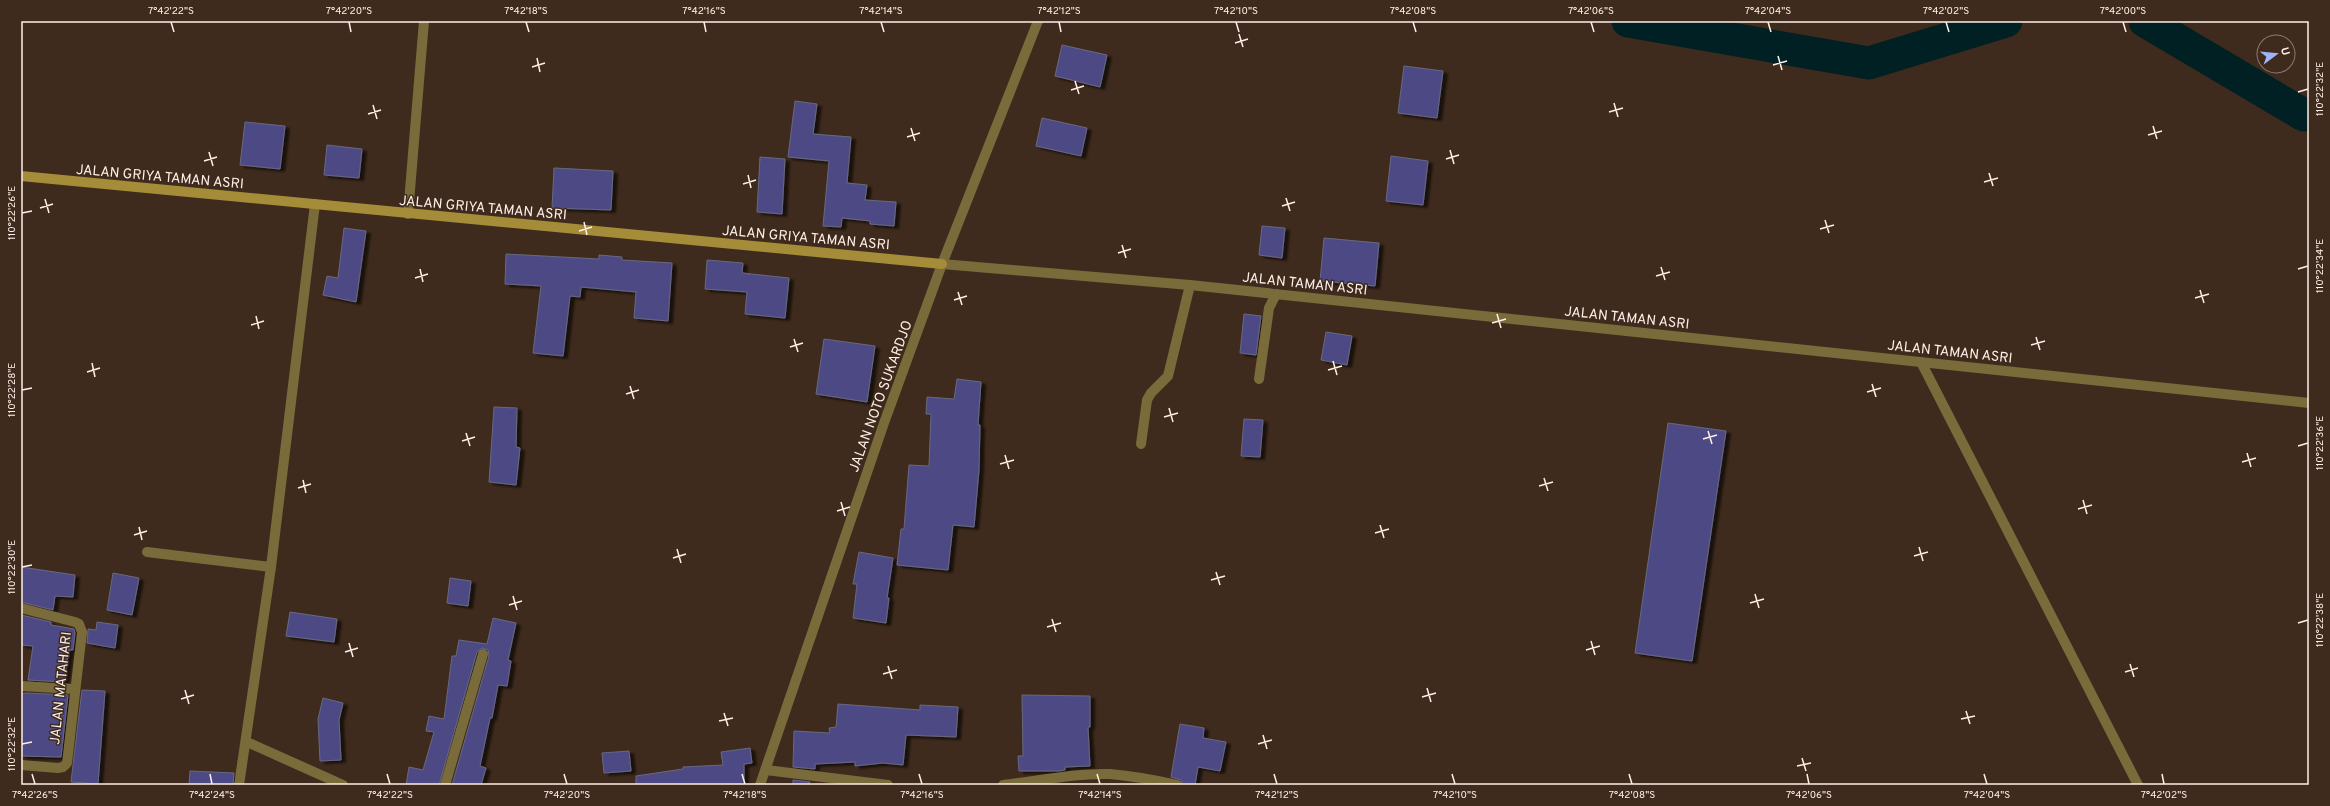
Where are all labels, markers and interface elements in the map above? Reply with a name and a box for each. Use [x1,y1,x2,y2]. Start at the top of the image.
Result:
text: 7°42'22"S [148,5,194,18]
text: 7°42'20"S [326,5,372,18]
text: 7°42'18"S [504,5,548,18]
text: 7°42'16"S [682,5,726,18]
text: 7°42'14"S [859,5,903,18]
text: 7°42'12"S [1037,5,1081,18]
text: 7°42'10"S [1214,5,1258,18]
text: 7°42'08"S [1390,5,1436,18]
text: 7°42'06"S [1568,5,1614,18]
text: 7°42'04"S [1745,5,1791,18]
text: 7°42'02"S [1923,5,1969,18]
text: 7°42'00"S [2100,5,2146,18]
north arrow [2256,34,2296,74]
text: U [2277,46,2292,57]
text: 110°22'32"E [2314,62,2327,116]
street label: JALAN GRIYA TAMAN ASRI [75,162,244,193]
text: 110°22'26"E [6,186,19,240]
street label: JALAN GRIYA TAMAN ASRI [398,193,567,224]
street label: JALAN GRIYA TAMAN ASRI [721,223,890,254]
text: 110°22'34"E [2314,239,2327,293]
street label: JALAN TAMAN ASRI [1241,269,1368,300]
street label: JALAN TAMAN ASRI [1563,303,1690,334]
street label: JALAN NOTO SUKARDJO [846,318,917,475]
street label: JALAN TAMAN ASRI [1886,337,2013,368]
text: 110°22'28"E [6,363,19,417]
text: 110°22'36"E [2314,416,2327,470]
text: 110°22'30"E [6,540,19,594]
text: 110°22'38"E [2314,593,2327,647]
street label: JALAN MATAHARI [47,631,76,745]
text: 110°22'32"E [6,717,19,771]
text: 7°42'26"S [12,789,58,802]
text: 7°42'24"S [189,789,235,802]
text: 7°42'22"S [367,789,413,802]
text: 7°42'20"S [544,789,590,802]
text: 7°42'18"S [723,789,767,802]
text: 7°42'16"S [900,789,944,802]
text: 7°42'14"S [1078,789,1122,802]
text: 7°42'12"S [1255,789,1299,802]
text: 7°42'10"S [1433,789,1477,802]
text: 7°42'08"S [1609,789,1655,802]
text: 7°42'06"S [1786,789,1832,802]
text: 7°42'04"S [1964,789,2010,802]
text: 7°42'02"S [2141,789,2187,802]

